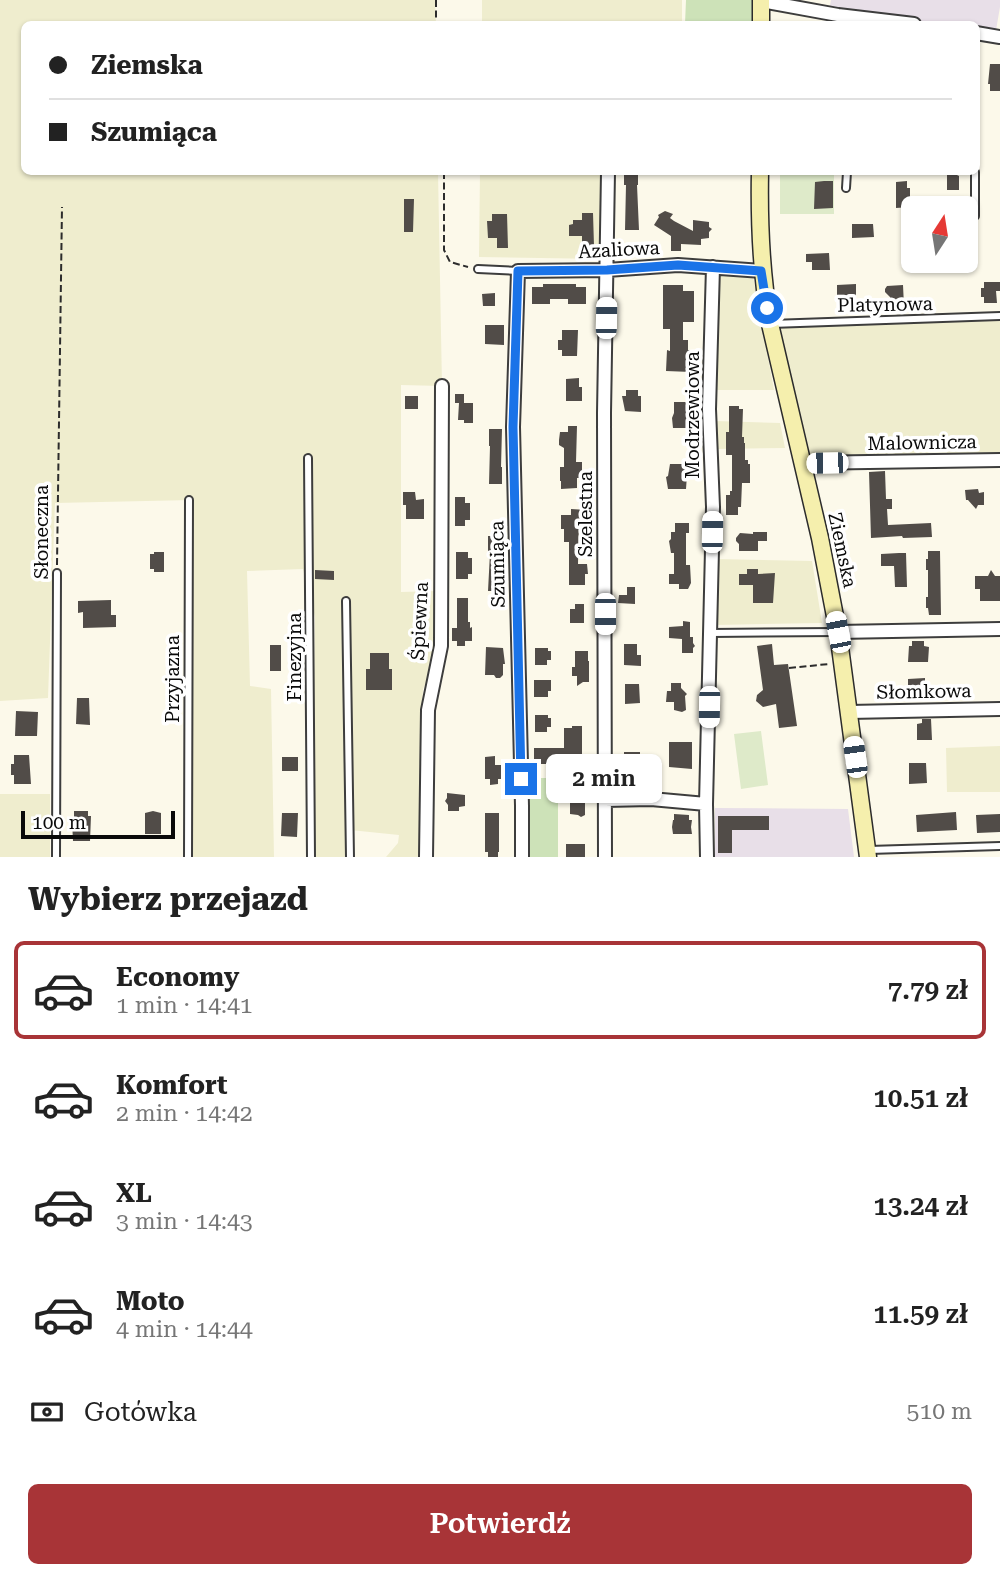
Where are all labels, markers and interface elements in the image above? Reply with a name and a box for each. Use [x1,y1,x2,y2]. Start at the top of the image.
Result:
text: Ziemska [91,50,203,80]
text: Szumiąca [91,117,217,147]
north arrow [901,196,978,273]
map controls [901,196,978,273]
street label: Azaliowa [578,236,661,263]
route start [751,292,783,324]
street label: Platynowa [837,292,934,317]
car [596,297,617,339]
street label: Modrzewiowa [681,351,704,479]
street label: Malownicza [867,430,978,455]
car [806,452,849,474]
street label: Szelestna [574,470,597,557]
street label: Słoneczna [30,484,53,579]
street label: Ziemska [823,510,862,591]
car [702,511,723,553]
street label: Szumiąca [485,520,510,608]
street label: Śpiewna [406,580,433,661]
car [595,593,616,635]
car [824,609,853,655]
street label: Finezyjna [283,612,306,702]
street label: Przyjazna [161,634,184,723]
street label: Słomkowa [876,679,972,704]
car [699,686,720,728]
car [842,735,869,779]
callout: 2 min [546,754,661,804]
route end [505,763,537,795]
text: 2 min [572,765,636,792]
scale bar [21,808,175,840]
text: 100 m [32,811,86,834]
text: Wybierz przejazd [28,880,308,918]
icon: car [32,959,95,1022]
text: Economy [116,962,239,992]
text: 7.79 zł [888,975,968,1005]
text: 1 min · 14:41 [116,992,253,1019]
icon: car [32,1067,95,1130]
text: Komfort [116,1070,228,1100]
text: 10.51 zł [873,1083,968,1113]
text: 2 min · 14:42 [116,1100,253,1127]
icon: car [32,1175,95,1238]
text: XL [116,1178,152,1208]
text: 13.24 zł [873,1191,968,1221]
text: 3 min · 14:43 [116,1208,253,1235]
icon: car [32,1283,95,1346]
text: Moto [116,1286,185,1316]
text: 11.59 zł [873,1299,968,1329]
text: 4 min · 14:44 [116,1316,253,1343]
icon: cash [28,1393,66,1431]
text: Gotówka [84,1397,197,1427]
text: 510 m [907,1398,972,1425]
button: Potwierdź [28,1484,972,1564]

